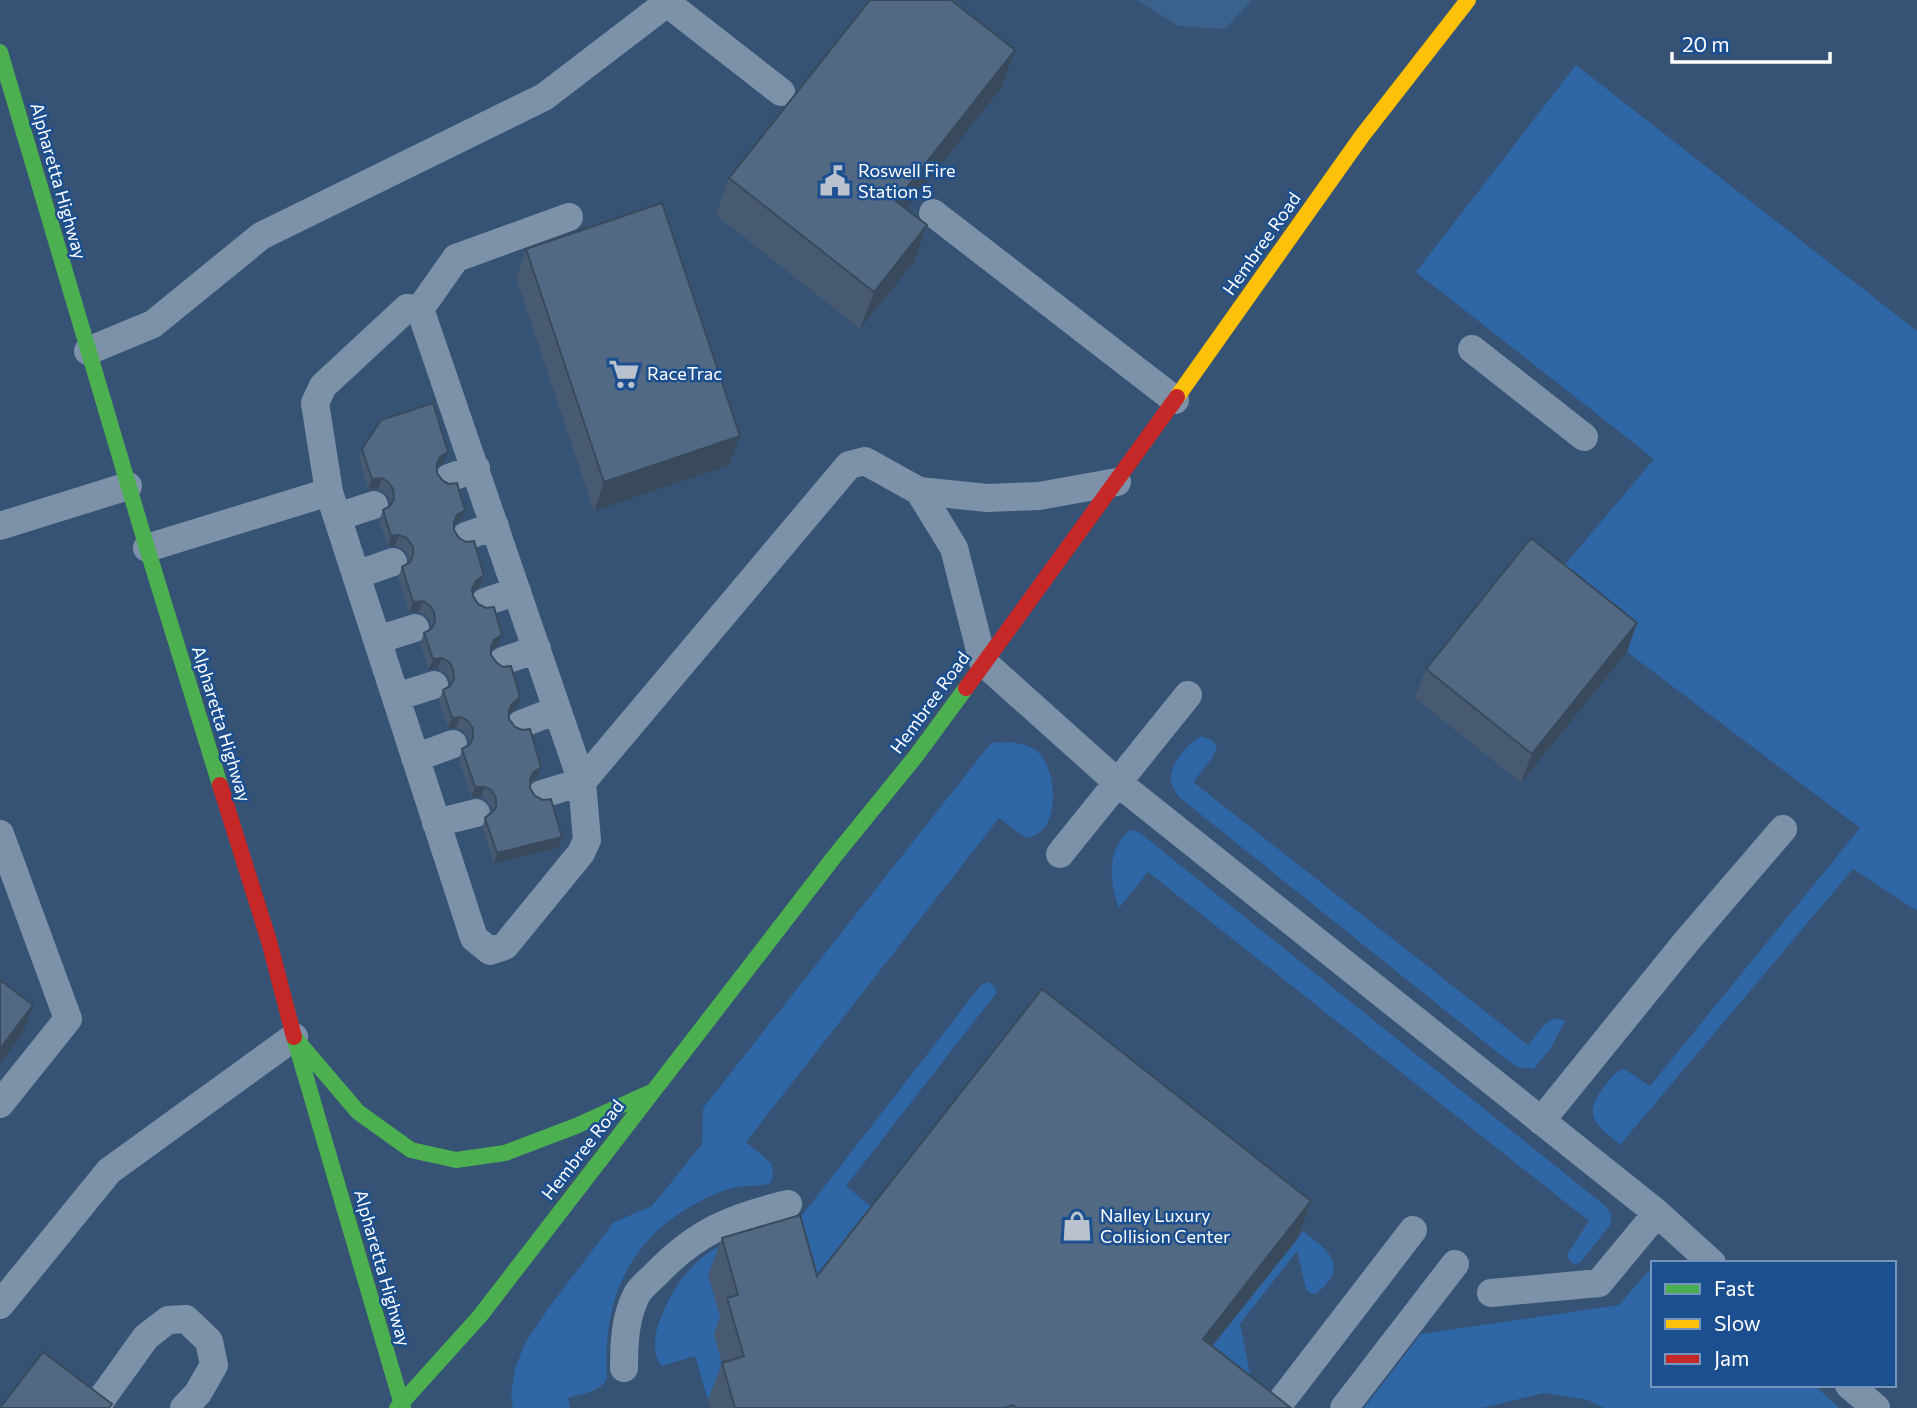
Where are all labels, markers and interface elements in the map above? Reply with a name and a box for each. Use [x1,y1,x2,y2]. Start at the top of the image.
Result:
scale bar [1672,21,1829,65]
text: 20 m [1682,31,1730,56]
street label: Alpharetta Highway [26,100,92,262]
place label: Roswell Fire Station 5 [858,159,956,202]
public building icon: Roswell Fire Station 5 [818,164,852,198]
street label: Hembree Road [1218,188,1305,299]
supermarket icon: RaceTrac [607,357,641,391]
place label: RaceTrac [647,362,722,384]
street label: Alpharetta Highway [188,643,256,804]
street label: Hembree Road [885,647,974,758]
street label: Hembree Road [536,1095,628,1204]
street label: Alpharetta Highway [350,1187,416,1349]
place label: Nalley Luxury Collision Center [1100,1204,1230,1247]
shop icon: Nalley Luxury Collision Center [1060,1209,1094,1243]
legend [1651,1261,1896,1387]
text: Fast [1714,1275,1755,1300]
text: Slow [1714,1310,1761,1335]
text: Jam [1714,1345,1749,1370]

